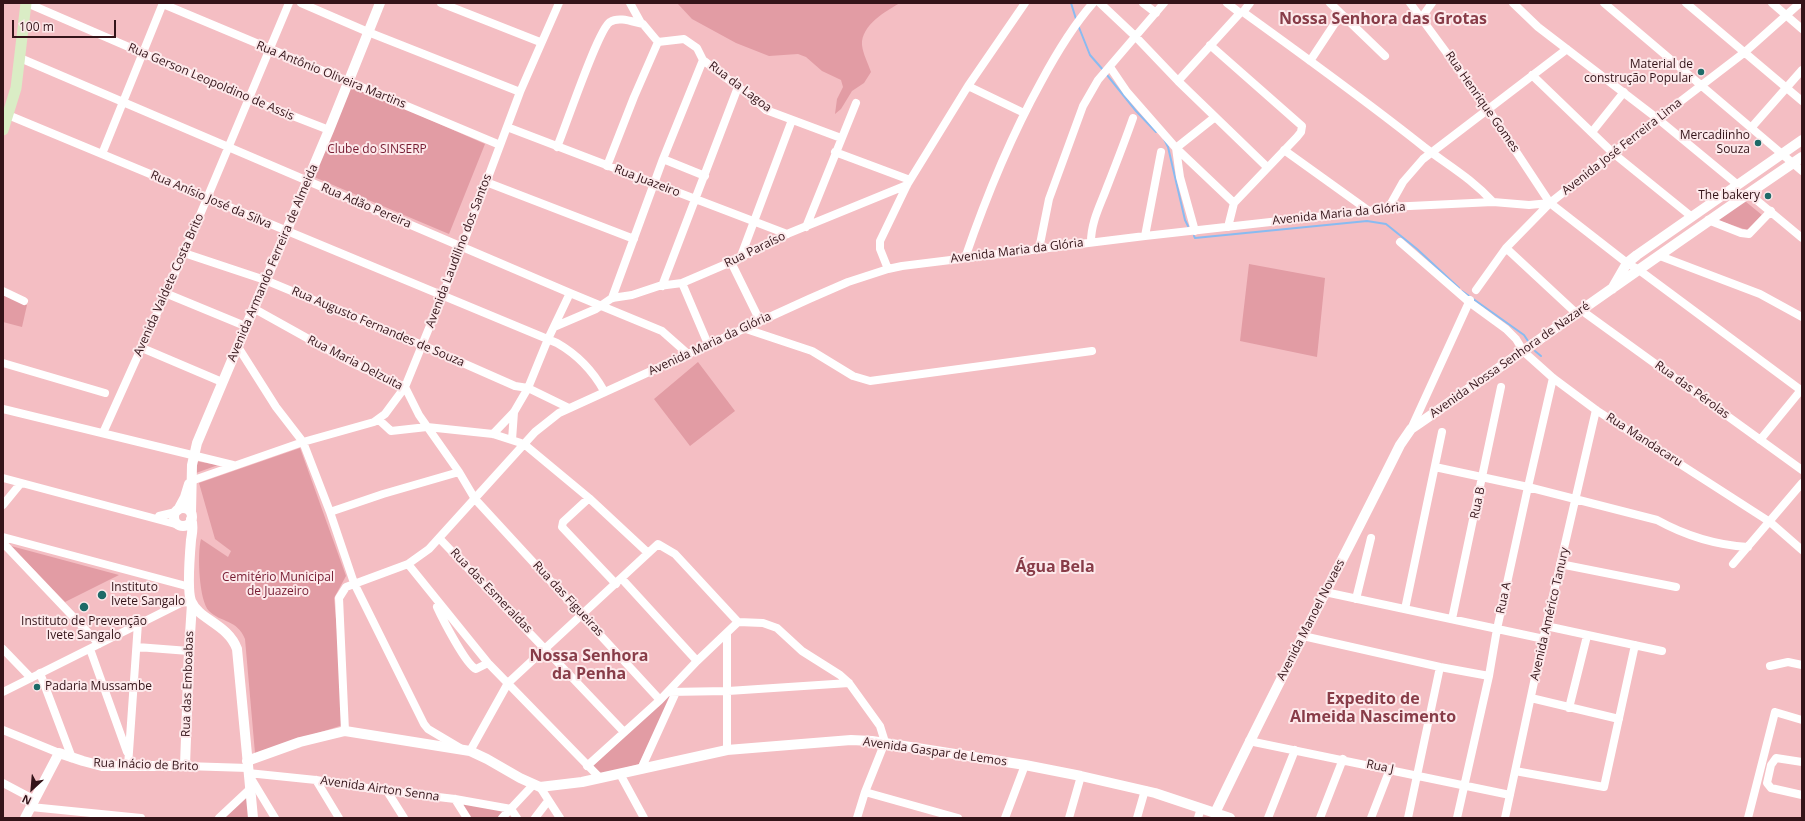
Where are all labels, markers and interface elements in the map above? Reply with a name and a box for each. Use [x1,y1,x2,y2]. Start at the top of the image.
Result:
district label: Nossa Senhora das Grotas [1279,9,1487,29]
scale bar [14,12,118,38]
text: 100 m [19,18,54,35]
street label: Rua Antônio Oliveira Martins [254,38,408,112]
street label: Rua Gerson Leopoldino de Assis [126,40,296,124]
street label: Rua Henrique Gomes [1442,49,1522,155]
place label: Material de construção Popular [1584,58,1693,86]
street label: Rua da Lagoa [706,59,774,115]
marker: Material de construção Popular [1696,67,1706,77]
street label: Avenida José Ferreira Lima [1559,96,1685,198]
place label: Mercadiinho Souza [1680,129,1750,157]
marker: Mercadiinho Souza [1753,138,1763,148]
park label: Clube do SINSERP [327,143,427,157]
street label: Avenida Armando Ferreira de Almeida [225,162,321,364]
street label: Rua Juazeiro [612,162,682,200]
street label: Rua Anísio José da Silva [148,168,274,232]
street label: Avenida Laudilino dos Santos [423,172,495,330]
street label: Rua Adão Pereira [319,180,413,232]
place label: The bakery [1698,189,1760,203]
marker: The bakery [1763,191,1773,201]
street label: Avenida Maria da Glória [1272,200,1406,228]
street label: Avenida Valdete Costa Brito [131,211,207,359]
street label: Rua Paraíso [722,229,788,271]
street label: Avenida Maria da Glória [950,236,1084,266]
street label: Rua Augusto Fernandes de Souza [289,284,467,370]
street label: Avenida Nossa Senhora de Nazaré [1427,299,1593,421]
street label: Avenida Maria da Glória [646,309,774,379]
street label: Rua Maria Delzuita [305,333,405,393]
street label: Rua das Pérolas [1652,358,1732,422]
street label: Rua Mandacaru [1603,410,1685,470]
street label: Rua B [1468,486,1488,520]
street label: Rua das Esmeraldas [447,546,535,636]
street label: Avenida Américo Tanury [1528,546,1572,682]
district label: Água Bela [1015,557,1095,577]
street label: Avenida Manoel Novaes [1274,557,1348,683]
street label: Rua das Figueiras [529,558,607,640]
park label: Cemitério Municipal de Juazeiro [222,571,334,599]
place label: Instituto Ivete Sangalo [111,581,185,609]
street label: Rua A [1494,581,1514,615]
marker: Instituto Ivete Sangalo [96,589,108,601]
marker: Instituto de Prevenção Ivete Sangalo [78,601,90,613]
place label: Instituto de Prevenção Ivete Sangalo [21,615,147,643]
street label: Rua das Emboabas [179,631,197,737]
district label: Nossa Senhora da Penha [530,646,648,684]
place label: Padaria Mussambe [45,680,152,694]
marker: Padaria Mussambe [32,682,42,692]
district label: Expedito de Almeida Nascimento [1290,689,1456,727]
street label: Avenida Gaspar de Lemos [862,735,1008,769]
street label: Rua Inácio de Brito [93,756,199,774]
street label: Rua J [1365,757,1395,777]
north arrow [12,769,52,809]
street label: Avenida Airton Senna [320,774,440,804]
text: N [19,792,34,809]

